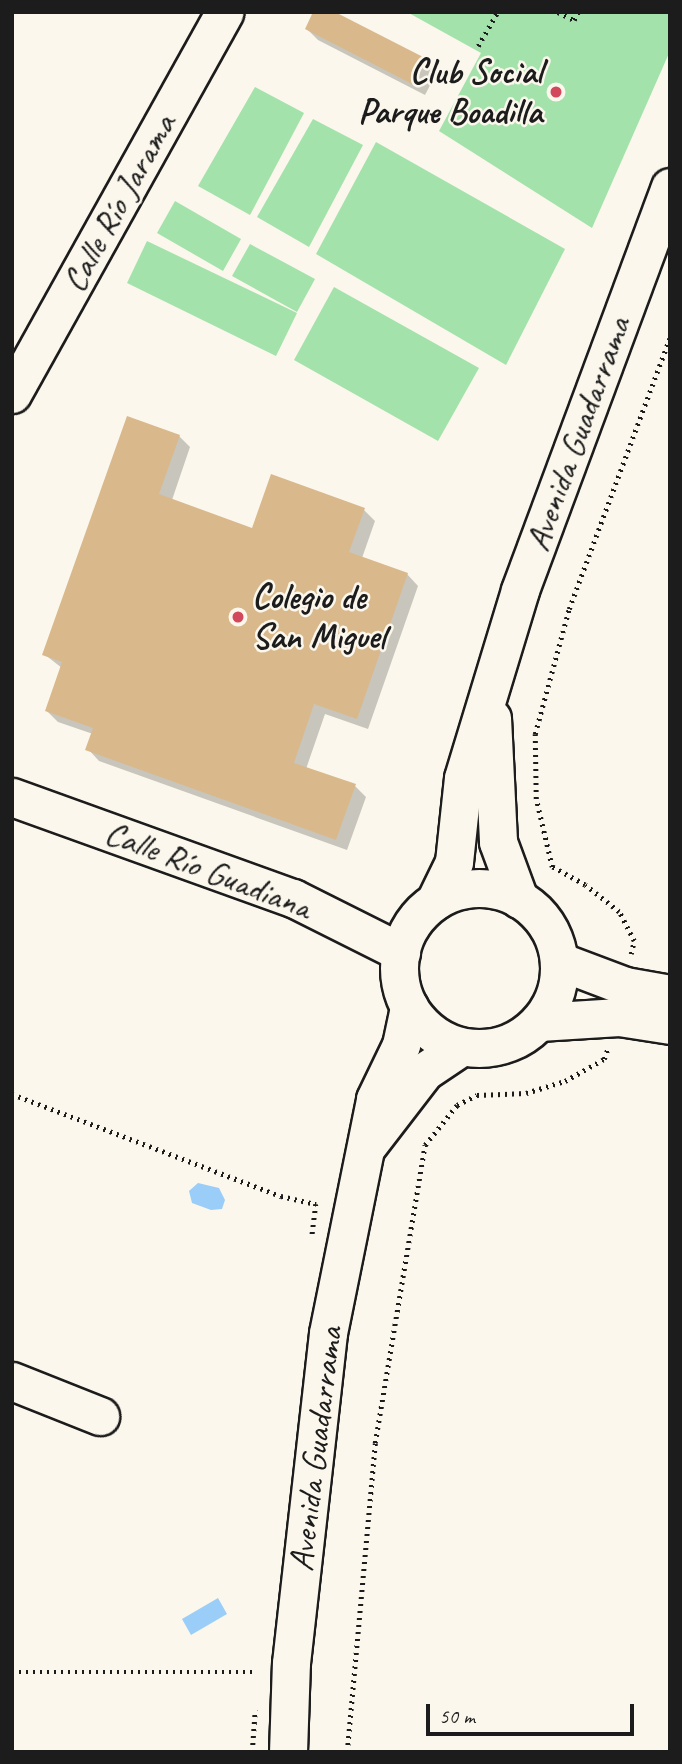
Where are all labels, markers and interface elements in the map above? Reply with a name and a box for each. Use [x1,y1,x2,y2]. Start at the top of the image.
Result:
place label: Club Social Parque Boadilla [358,51,542,133]
marker: Club Social Parque Boadilla [548,84,564,100]
street label: Calle Río Jarama [53,106,185,300]
street label: Avenida Guadarrama [516,311,640,557]
place label: Colegio de San Miguel [252,576,385,658]
marker: Colegio de San Miguel [230,609,246,625]
street label: Calle Río Guadiana [98,811,318,929]
street label: Avenida Guadarrama [280,1325,352,1573]
scale bar [430,1690,638,1734]
text: 50 m [439,1703,475,1729]

